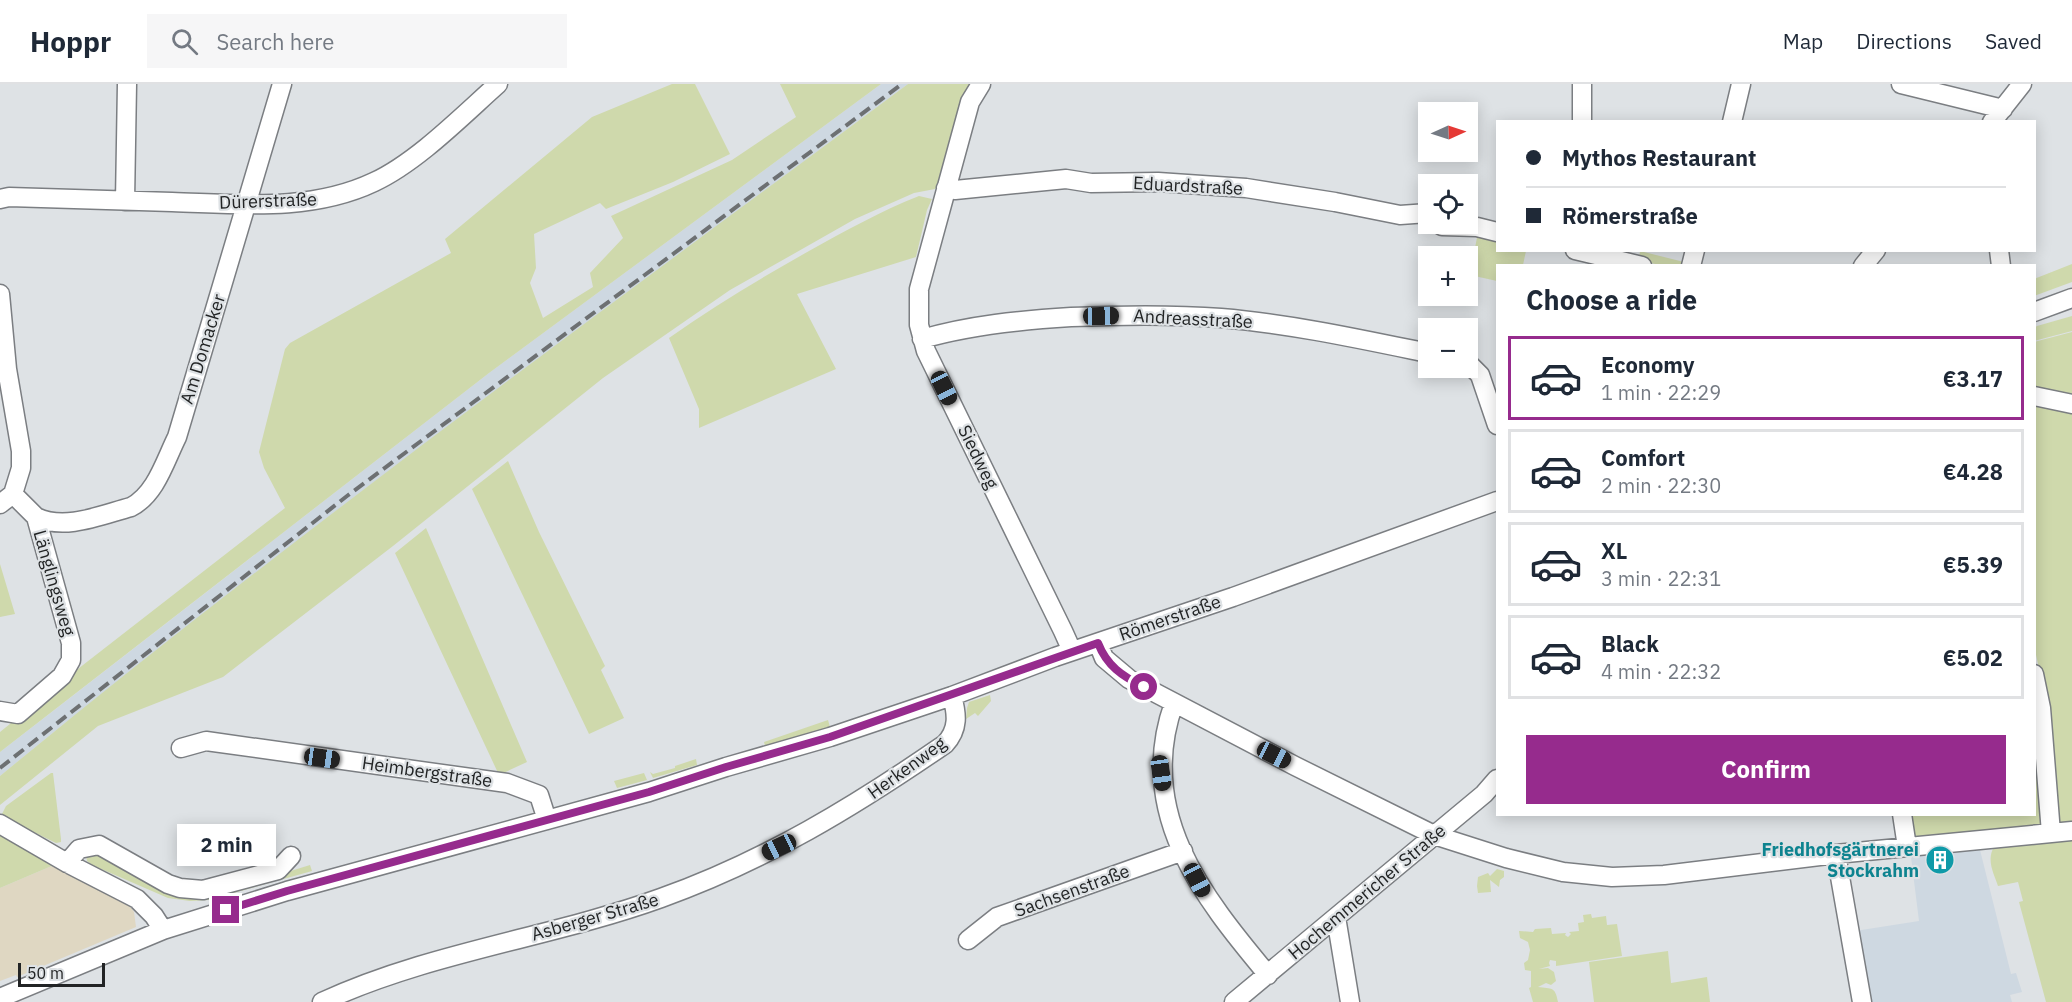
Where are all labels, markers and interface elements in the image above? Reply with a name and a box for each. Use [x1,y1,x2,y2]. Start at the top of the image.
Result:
search box [147,14,567,68]
text: Hoppr [30,23,111,60]
icon: search [168,25,201,58]
text: Search here [216,27,334,56]
text: Map [1783,27,1823,55]
text: Directions [1856,27,1952,55]
text: Saved [1985,27,2042,55]
north arrow [1418,102,1478,162]
map controls [1418,102,1478,378]
text: Mythos Restaurant [1562,143,1756,172]
street label: Eduardstraße [1132,171,1244,200]
button: locate [1418,174,1478,234]
street label: Dürerstraße [219,187,317,214]
text: Römerstraße [1562,201,1698,230]
button: + [1418,246,1478,306]
text: Choose a ride [1526,282,1697,317]
street label: Am Domacker [175,291,230,407]
street label: Andreasstraße [1133,304,1253,333]
car [1083,307,1119,325]
button: − [1418,318,1478,378]
text: Economy [1601,350,1695,379]
icon: car [1529,351,1583,405]
text: €3.17 [1943,364,2003,393]
car [928,368,960,408]
text: 1 min · 22:29 [1601,379,1721,406]
street label: Siedweg [953,421,1004,493]
text: Comfort [1601,443,1685,472]
icon: car [1529,444,1583,498]
text: €4.28 [1943,457,2003,486]
text: 2 min · 22:30 [1601,472,1721,499]
street label: Länglingsweg [28,527,81,639]
text: XL [1601,536,1627,565]
icon: car [1529,537,1583,591]
text: €5.39 [1943,550,2003,579]
text: 3 min · 22:31 [1601,565,1721,592]
street label: Römerstraße [1116,589,1224,646]
text: Black [1601,629,1659,658]
icon: car [1529,630,1583,684]
text: €5.02 [1943,643,2003,672]
text: 4 min · 22:32 [1601,658,1721,685]
route start [1130,673,1157,700]
street label: Herkenweg [863,731,951,804]
button: Confirm [1526,735,2006,804]
car [1254,739,1294,771]
car [303,747,341,769]
street label: Heimbergstraße [360,751,494,792]
car [1150,754,1172,792]
street label: Hochemmericher Straße [1283,819,1450,964]
callout: 2 min [176,823,276,865]
text: 2 min [200,831,253,858]
car [759,831,799,863]
place label: Friedhofsgärtnerei Stockrahm [1762,838,1919,882]
building icon: Friedhofsgärtnerei Stockrahm [1924,844,1956,876]
street label: Sachsenstraße [1011,859,1133,922]
car [1181,860,1213,900]
street label: Asberger Straße [529,887,661,946]
route end [212,896,239,923]
scale bar [18,960,105,988]
text: 50 m [27,963,64,983]

